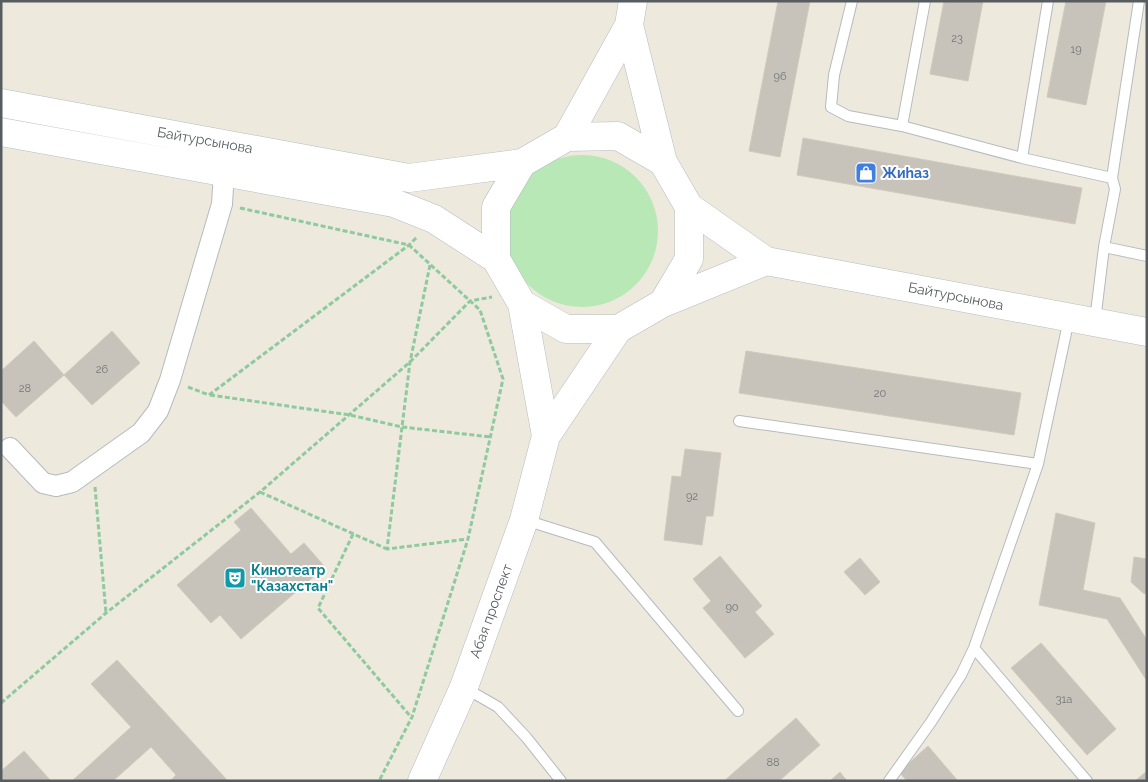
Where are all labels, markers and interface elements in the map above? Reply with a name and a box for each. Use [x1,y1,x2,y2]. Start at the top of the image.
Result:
house number: 23 [951,32,963,45]
house number: 19 [1070,43,1082,56]
house number: 96 [773,70,787,83]
street label: Байтурсынова [156,124,254,156]
shop icon: Жиһаз [854,161,878,185]
place label: Жиһаз [882,165,929,181]
street label: Байтурсынова [907,279,1005,313]
house number: 26 [96,363,109,376]
house number: 28 [19,382,31,395]
house number: 20 [874,387,886,400]
house number: 92 [686,490,698,503]
street label: Абая проспект [467,561,516,660]
place label: Кинотеатр "Казахстан" [251,562,333,594]
theatre icon: Кинотеатр "Казахстан" [223,566,247,590]
house number: 90 [725,601,739,614]
house number: 31а [1056,693,1072,706]
house number: 88 [766,756,780,769]

